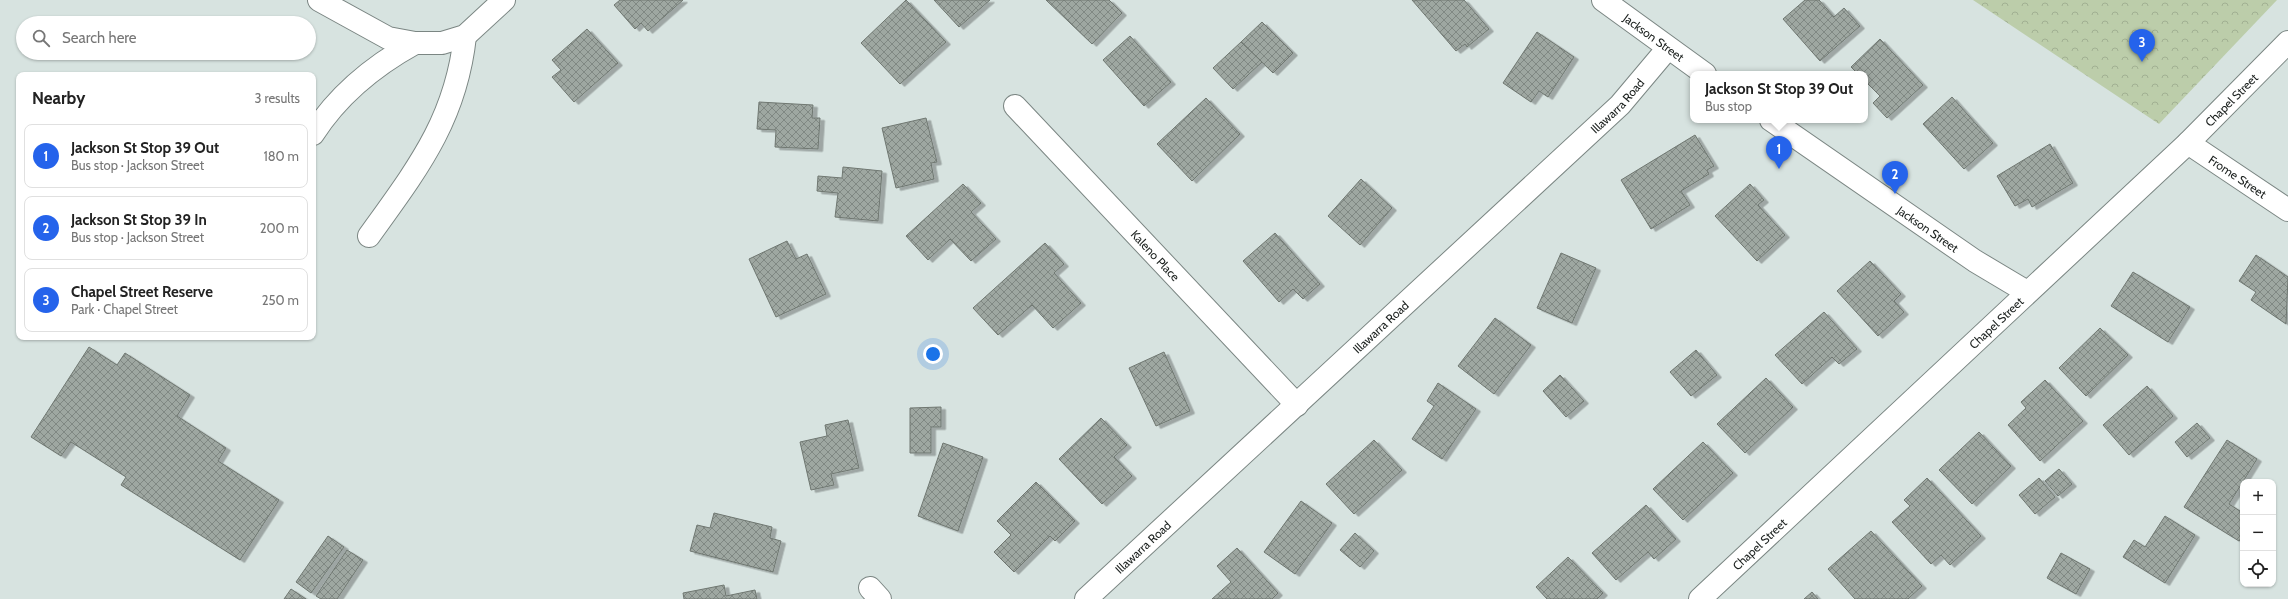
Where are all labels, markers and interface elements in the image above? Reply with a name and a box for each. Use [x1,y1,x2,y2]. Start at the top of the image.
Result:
street label: Jackson Street [1620,9,1687,64]
search box [16,16,316,60]
icon: search [30,27,52,49]
text: Search here [62,29,137,47]
pin: 3 [2129,29,2155,62]
street label: Chapel Street [2201,70,2261,129]
popup [1690,71,1868,123]
street label: Illawarra Road [1587,75,1647,136]
text: Jackson St Stop 39 Out [1705,80,1853,98]
text: Nearby [32,88,85,108]
text: 3 results [254,90,300,106]
text: Bus stop [1705,98,1752,114]
pin: 1 [1766,136,1792,169]
text: Jackson St Stop 39 Out [71,139,219,157]
text: 1 [44,148,48,164]
text: 180 m [263,148,299,164]
street label: Frome Street [2206,152,2270,201]
text: Bus stop · Jackson Street [71,157,204,173]
pin: 2 [1882,161,1908,194]
street label: Jackson Street [1894,202,1962,255]
text: Jackson St Stop 39 In [71,211,207,229]
text: 2 [43,220,49,236]
text: 200 m [260,220,299,236]
street label: Kaleno Place [1128,227,1183,284]
text: Bus stop · Jackson Street [71,229,204,245]
text: Chapel Street Reserve [71,283,213,301]
text: 3 [42,292,50,308]
text: 250 m [262,292,299,308]
street label: Chapel Street [1966,293,2026,352]
street label: Illawarra Road [1349,297,1411,356]
text: Park · Chapel Street [71,301,178,317]
your location [923,344,943,364]
map controls [2240,479,2276,587]
button: + [2240,479,2276,515]
street label: Chapel Street [1729,515,1789,573]
button: − [2240,515,2276,551]
street label: Illawarra Road [1111,517,1174,576]
button: locate [2240,551,2276,587]

